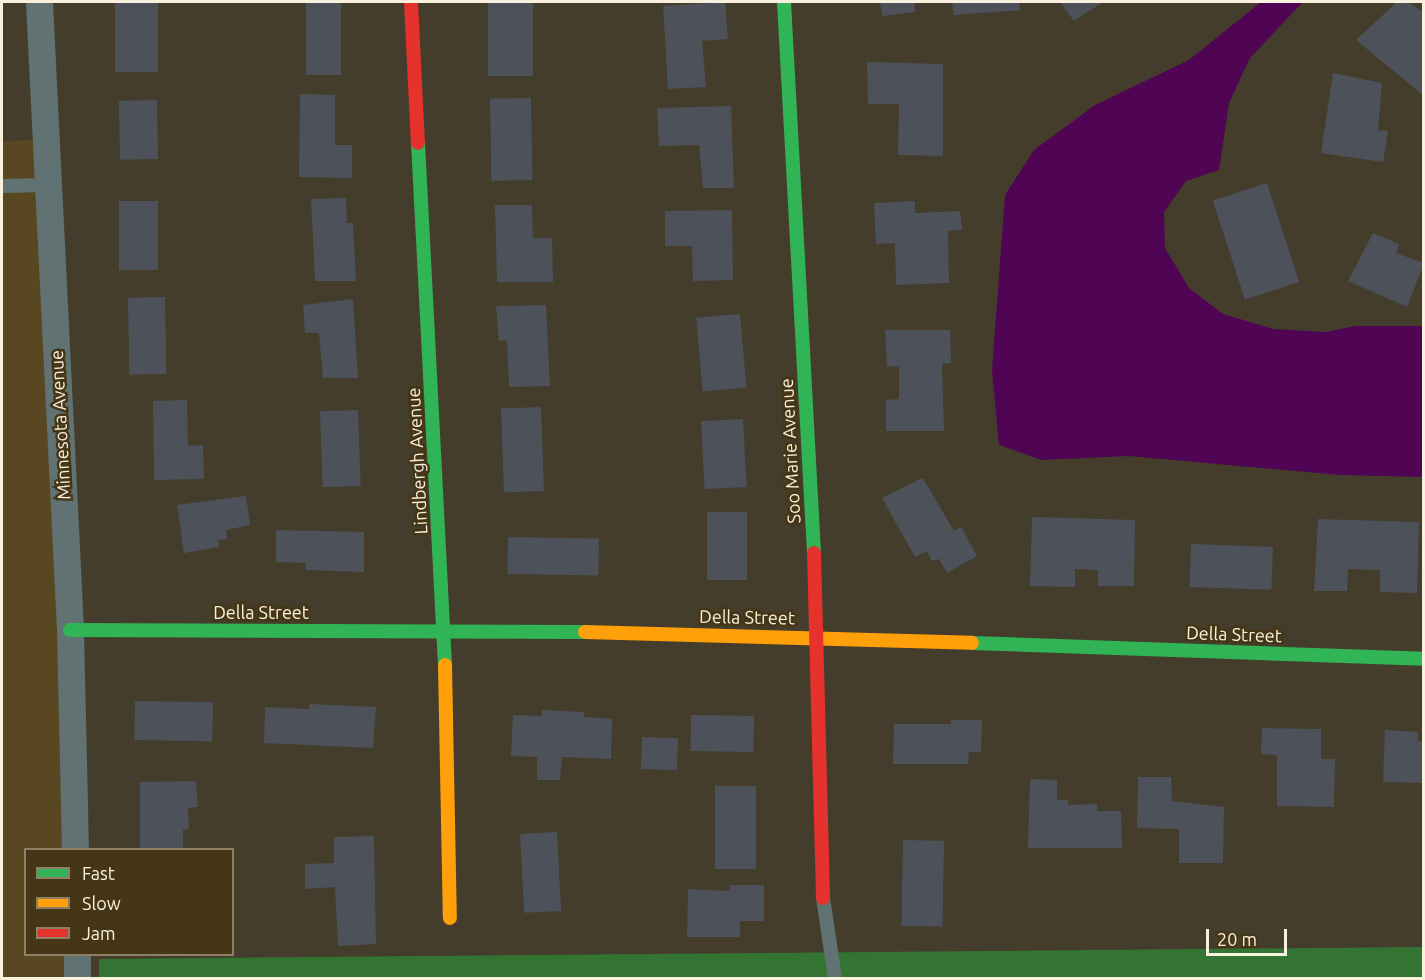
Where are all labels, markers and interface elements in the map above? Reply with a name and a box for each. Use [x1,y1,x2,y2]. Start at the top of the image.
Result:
street label: Minnesota Avenue [45,350,75,500]
street label: Soo Marie Avenue [775,378,805,524]
street label: Lindbergh Avenue [402,387,432,535]
street label: Della Street [213,601,309,623]
street label: Della Street [699,605,795,629]
street label: Della Street [1186,622,1282,646]
legend [24,848,234,956]
text: Fast [82,863,115,883]
text: Slow [82,893,121,913]
scale bar [1209,917,1290,955]
text: Jam [82,923,116,943]
text: 20 m [1217,929,1257,949]

